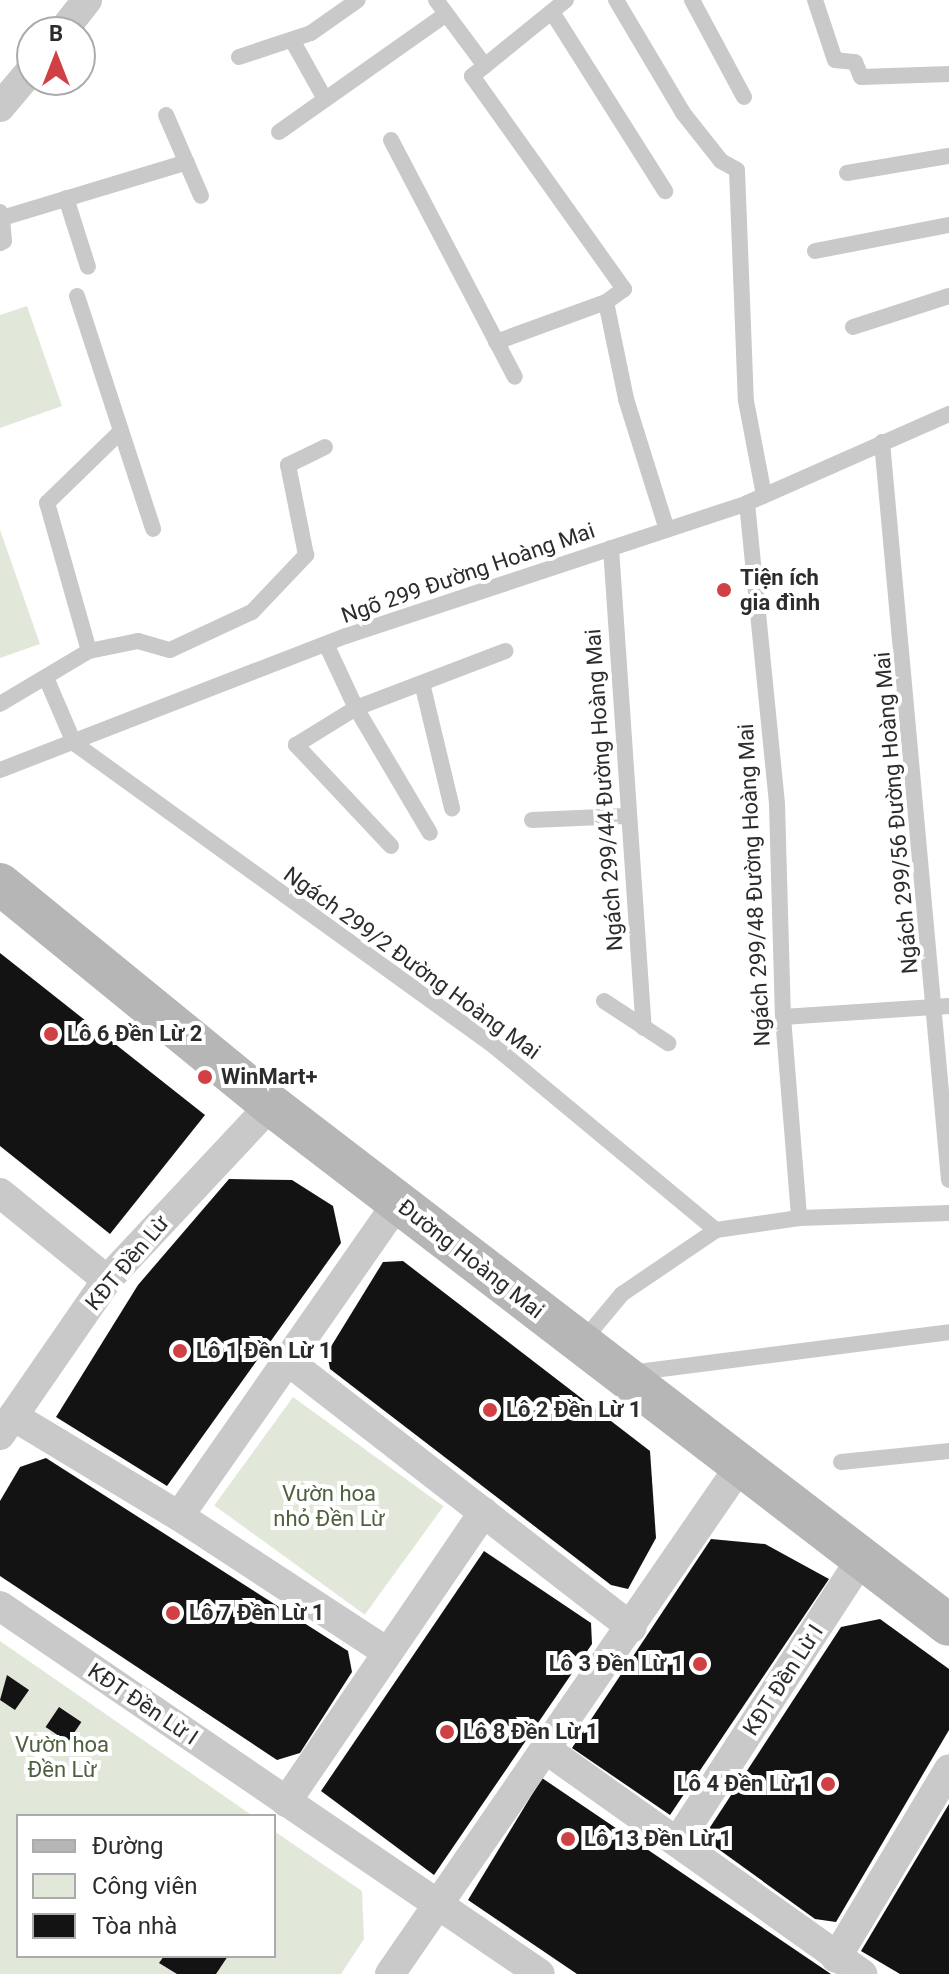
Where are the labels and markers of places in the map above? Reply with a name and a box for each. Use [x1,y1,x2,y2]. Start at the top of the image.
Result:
place label: Tiện ích gia đình [740,564,820,616]
marker: Tiện ích gia đình [715,581,733,599]
place label: Lô 6 Đền Lừ 2 [67,1021,202,1047]
marker: Lô 6 Đền Lừ 2 [42,1025,60,1043]
place label: WinMart+ [221,1064,317,1090]
marker: WinMart+ [196,1068,214,1086]
place label: Lô 1 Đền Lừ 1 [196,1338,331,1364]
marker: Lô 1 Đền Lừ 1 [171,1342,189,1360]
place label: Lô 2 Đền Lừ 1 [506,1397,641,1423]
marker: Lô 2 Đền Lừ 1 [481,1401,499,1419]
place label: Lô 7 Đền Lừ 1 [189,1600,324,1626]
marker: Lô 7 Đền Lừ 1 [164,1604,182,1622]
place label: Lô 3 Đền Lừ 1 [549,1651,684,1677]
marker: Lô 3 Đền Lừ 1 [691,1655,709,1673]
place label: Lô 8 Đền Lừ 1 [463,1719,598,1745]
marker: Lô 8 Đền Lừ 1 [438,1723,456,1741]
place label: Lô 4 Đền Lừ 1 [677,1771,812,1797]
marker: Lô 4 Đền Lừ 1 [819,1775,837,1793]
place label: Lô 13 Đền Lừ 1 [584,1826,732,1852]
marker: Lô 13 Đền Lừ 1 [559,1830,577,1848]

